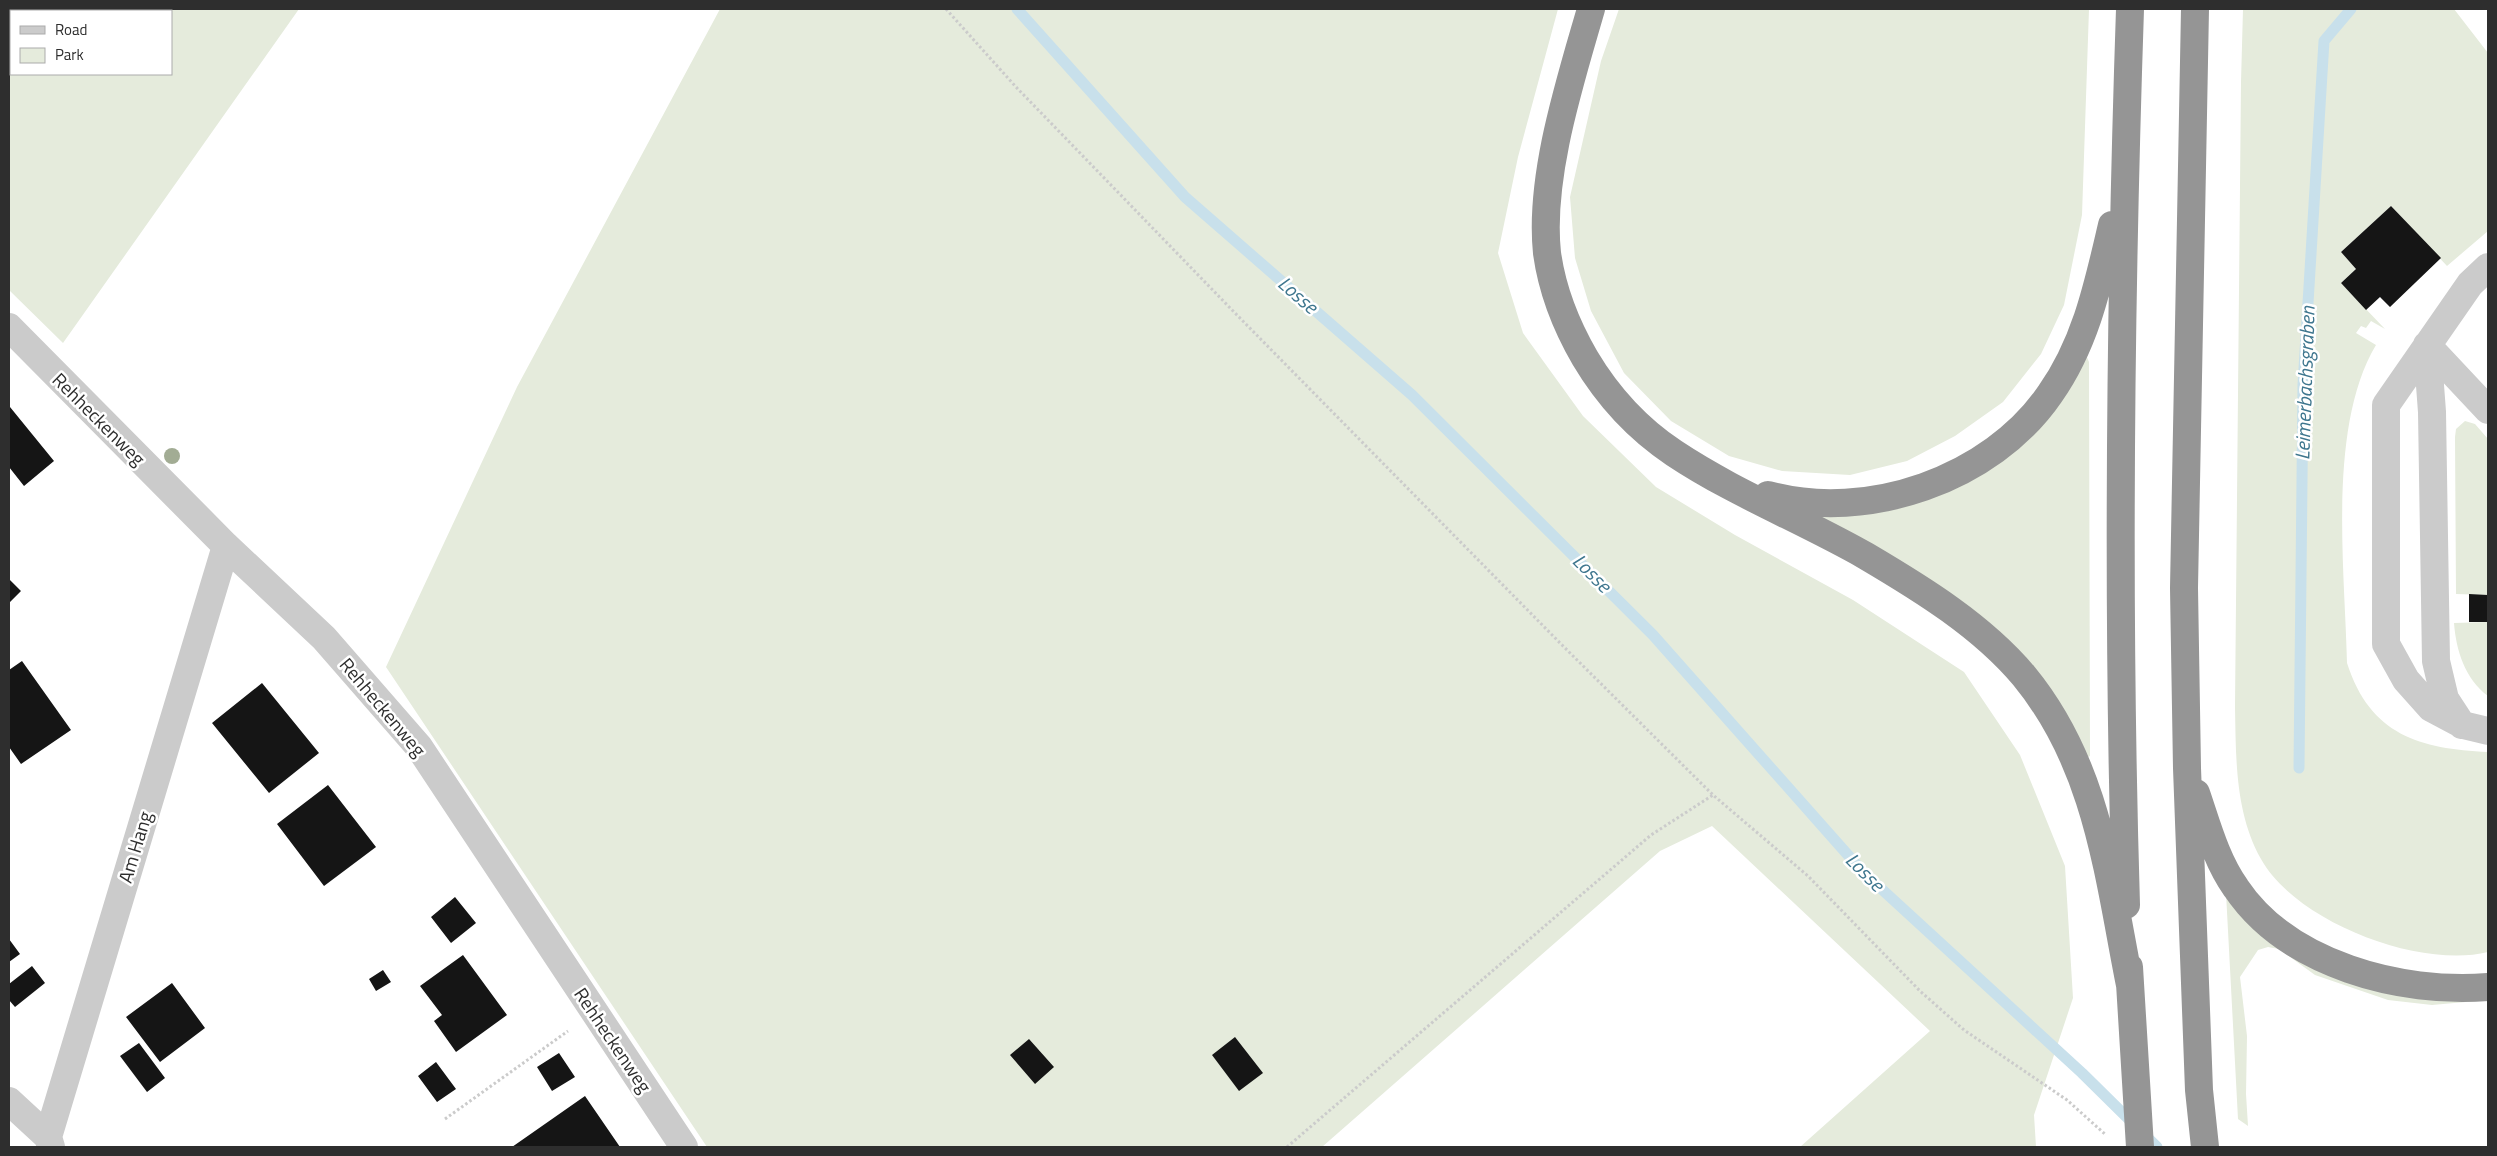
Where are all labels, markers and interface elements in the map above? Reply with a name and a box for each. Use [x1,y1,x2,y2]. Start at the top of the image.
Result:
legend [10,10,172,75]
text: Road [55,18,87,41]
text: Park [55,43,84,66]
water label: Losse [1271,268,1327,322]
water label: Leimerbachsgraben [2286,304,2323,460]
street label: Rehheckenweg [46,365,153,472]
water label: Losse [1566,546,1620,601]
street label: Rehheckenweg [333,651,434,763]
street label: Am Hang [110,807,159,886]
water label: Losse [1839,845,1893,900]
street label: Rehheckenweg [567,981,660,1098]

